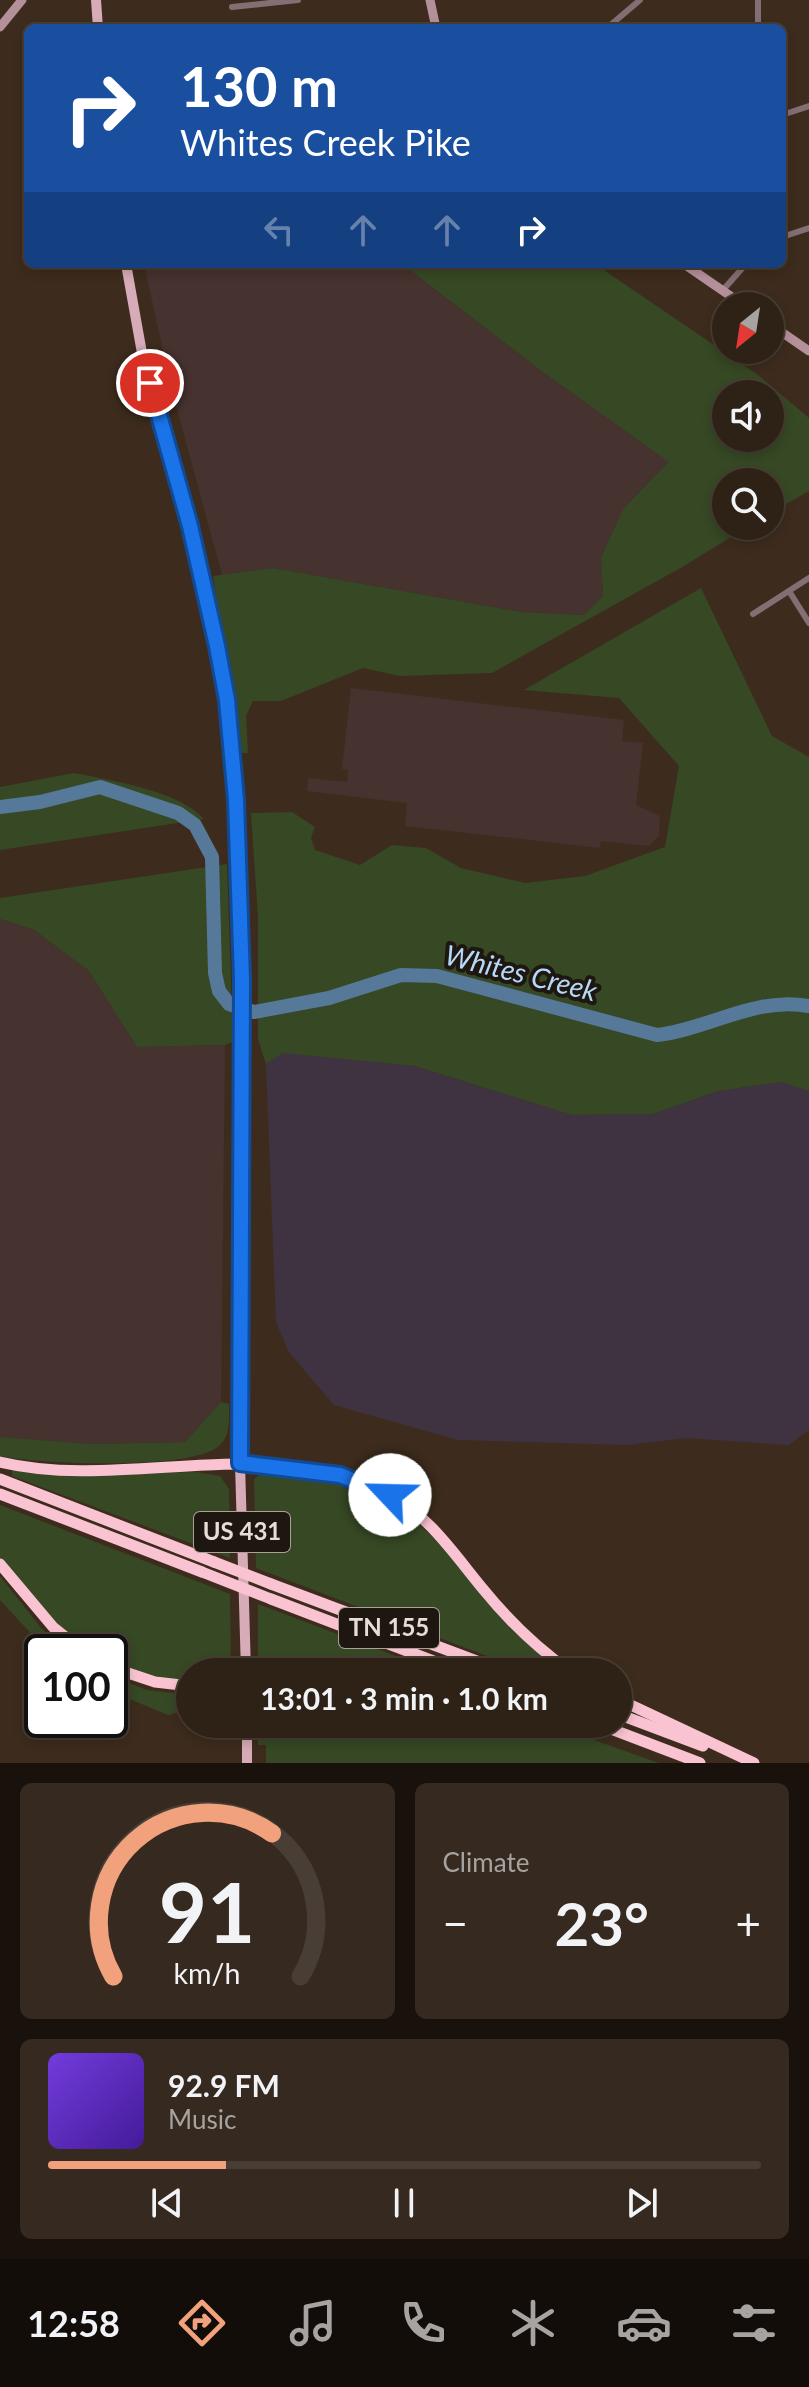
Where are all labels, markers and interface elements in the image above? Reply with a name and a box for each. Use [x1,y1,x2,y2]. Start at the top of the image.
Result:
text: 130 m [180,52,338,119]
icon: right [48,56,152,160]
text: Whites Creek Pike [180,120,471,164]
icon: left [257,208,301,252]
icon: ahead [341,208,385,252]
icon: ahead [425,208,469,252]
icon: right [509,208,553,252]
north arrow [712,292,784,364]
map controls [712,292,784,540]
pin [116,349,184,417]
icon: arrive [128,361,172,405]
button: sound [712,380,784,452]
button: search [712,468,784,540]
water label: Whites Creek [442,937,601,1007]
position arrow [348,1453,432,1537]
road number: US 431 [194,1512,290,1552]
road number: TN 155 [339,1608,439,1648]
speed limit sign: 100 [24,1634,128,1738]
text: 13:01 · 3 min · 1.0 km [260,1680,548,1716]
text: Climate [443,1846,529,1878]
text: 91 [159,1861,256,1961]
text: 23° [554,1887,649,1959]
text: − [443,1897,468,1949]
text: + [735,1897,761,1949]
text: km/h [174,1956,241,1990]
text: 92.9 FM [168,2067,280,2103]
text: Music [168,2103,236,2135]
icon: previous [145,2181,189,2225]
icon: pause [382,2181,426,2225]
icon: next [620,2181,664,2225]
icon: directions [174,2295,230,2351]
icon: music [285,2295,341,2351]
icon: phone [395,2295,451,2351]
icon: climate [505,2295,561,2351]
icon: car [616,2295,672,2351]
icon: filters [726,2295,782,2351]
text: 12:58 [27,2301,120,2345]

